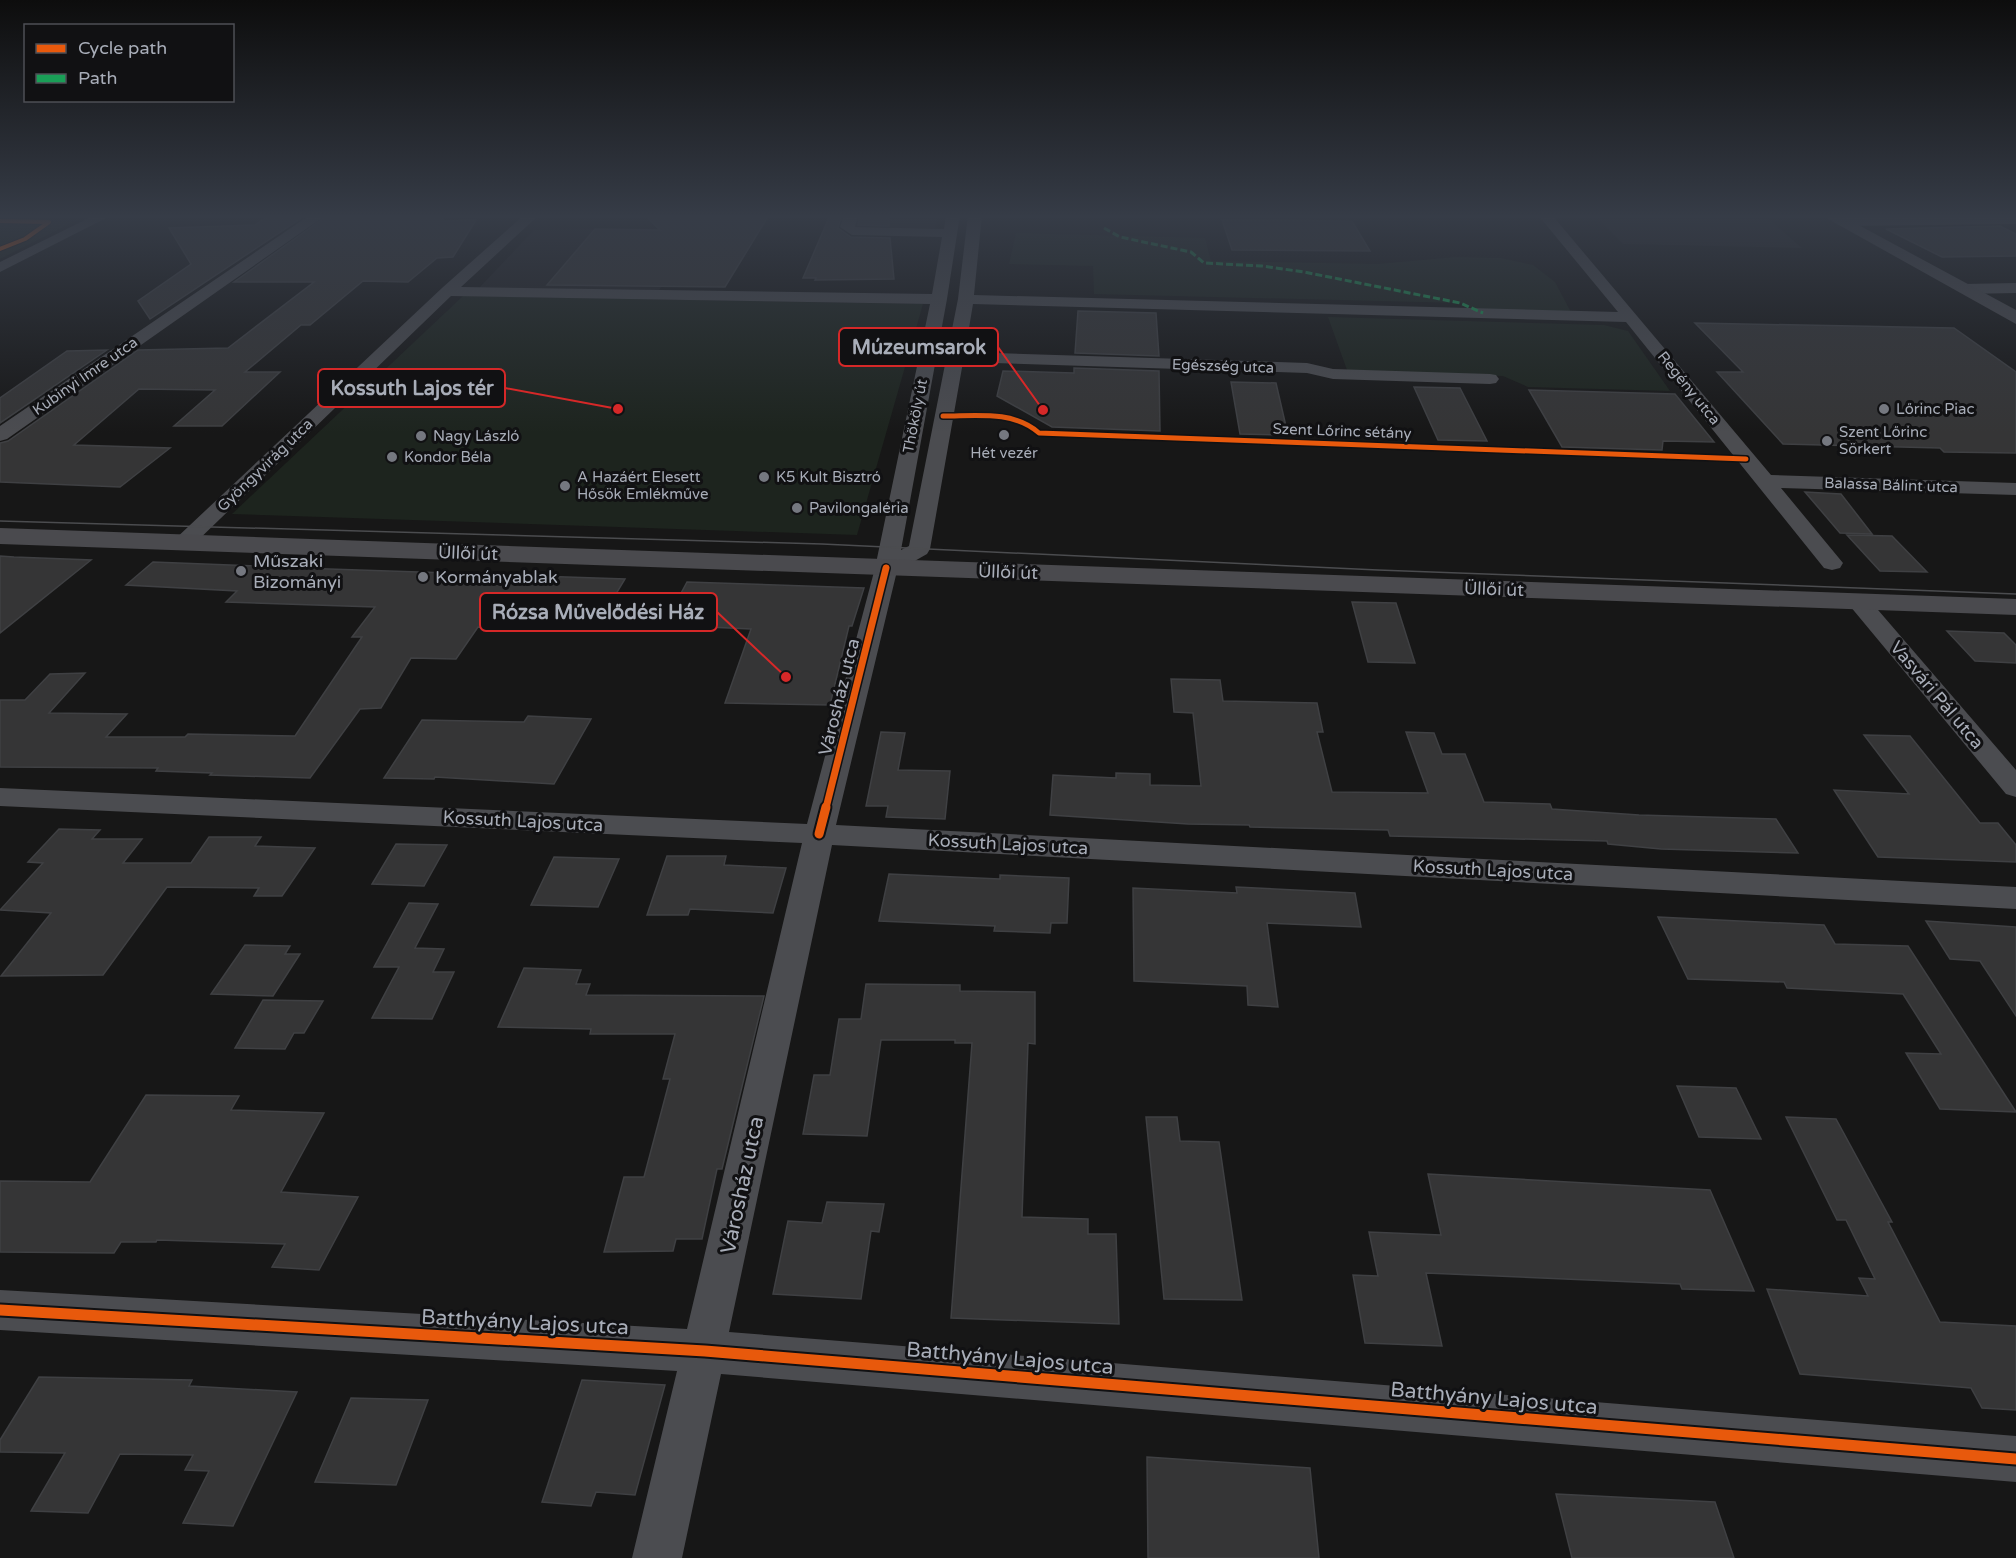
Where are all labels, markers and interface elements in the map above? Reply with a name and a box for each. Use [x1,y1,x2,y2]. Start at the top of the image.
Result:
legend [24,24,234,102]
text: Cycle path [78,37,167,59]
text: Path [78,67,117,89]
callout: Múzeumsarok [839,328,998,366]
street label: Kubinyi Imre utca [29,333,141,419]
text: Múzeumsarok [852,336,986,360]
street label: Regény utca [1654,348,1724,428]
street label: Egészség utca [1172,355,1274,377]
callout: Kossuth Lajos tér [318,369,505,407]
text: Kossuth Lajos tér [330,377,494,401]
street label: Thököly út [899,377,931,455]
place label: Lőrinc Piac [1896,400,1974,418]
marker: Lőrinc Piac [1877,402,1891,416]
street label: Gyöngyvirág utca [214,415,316,515]
street label: Szent Lőrinc sétány [1272,420,1412,442]
place label: Szent Lőrinc Sörkert [1839,423,1927,458]
place label: Nagy László [433,427,520,445]
marker: Hét vezér [997,428,1011,442]
marker: Nagy László [414,429,428,443]
marker: Szent Lőrinc Sörkert [1820,434,1834,448]
place label: Hét vezér [970,444,1038,462]
place label: Kondor Béla [404,448,492,466]
marker: Kondor Béla [385,450,399,464]
place label: A Hazáért Elesett Hősök Emlékműve [577,468,708,503]
place label: K5 Kult Bisztró [776,468,881,486]
marker: K5 Kult Bisztró [757,470,771,484]
street label: Balassa Bálint utca [1824,474,1958,496]
marker: A Hazáért Elesett Hősök Emlékműve [558,479,572,493]
place label: Pavilongaléria [809,499,909,517]
marker: Pavilongaléria [790,501,804,515]
street label: Üllői út [437,541,499,565]
place label: Műszaki Bizományi [253,550,341,593]
street label: Üllői út [977,560,1039,584]
marker: Műszaki Bizományi [234,564,248,578]
place label: Kormányablak [435,566,558,588]
marker: Kormányablak [416,570,430,584]
street label: Üllői út [1463,577,1525,601]
callout: Rózsa Művelődési Ház [480,593,717,631]
text: Rózsa Művelődési Ház [492,601,704,625]
street label: Városház utca [814,636,864,758]
street label: Vasvári Pál utca [1885,637,1989,753]
street label: Kossuth Lajos utca [442,806,604,836]
street label: Kossuth Lajos utca [927,829,1089,859]
street label: Kossuth Lajos utca [1412,855,1574,885]
street label: Városház utca [716,1114,769,1256]
street label: Batthyány Lajos utca [420,1305,630,1340]
street label: Batthyány Lajos utca [905,1337,1115,1380]
street label: Batthyány Lajos utca [1389,1377,1599,1420]

